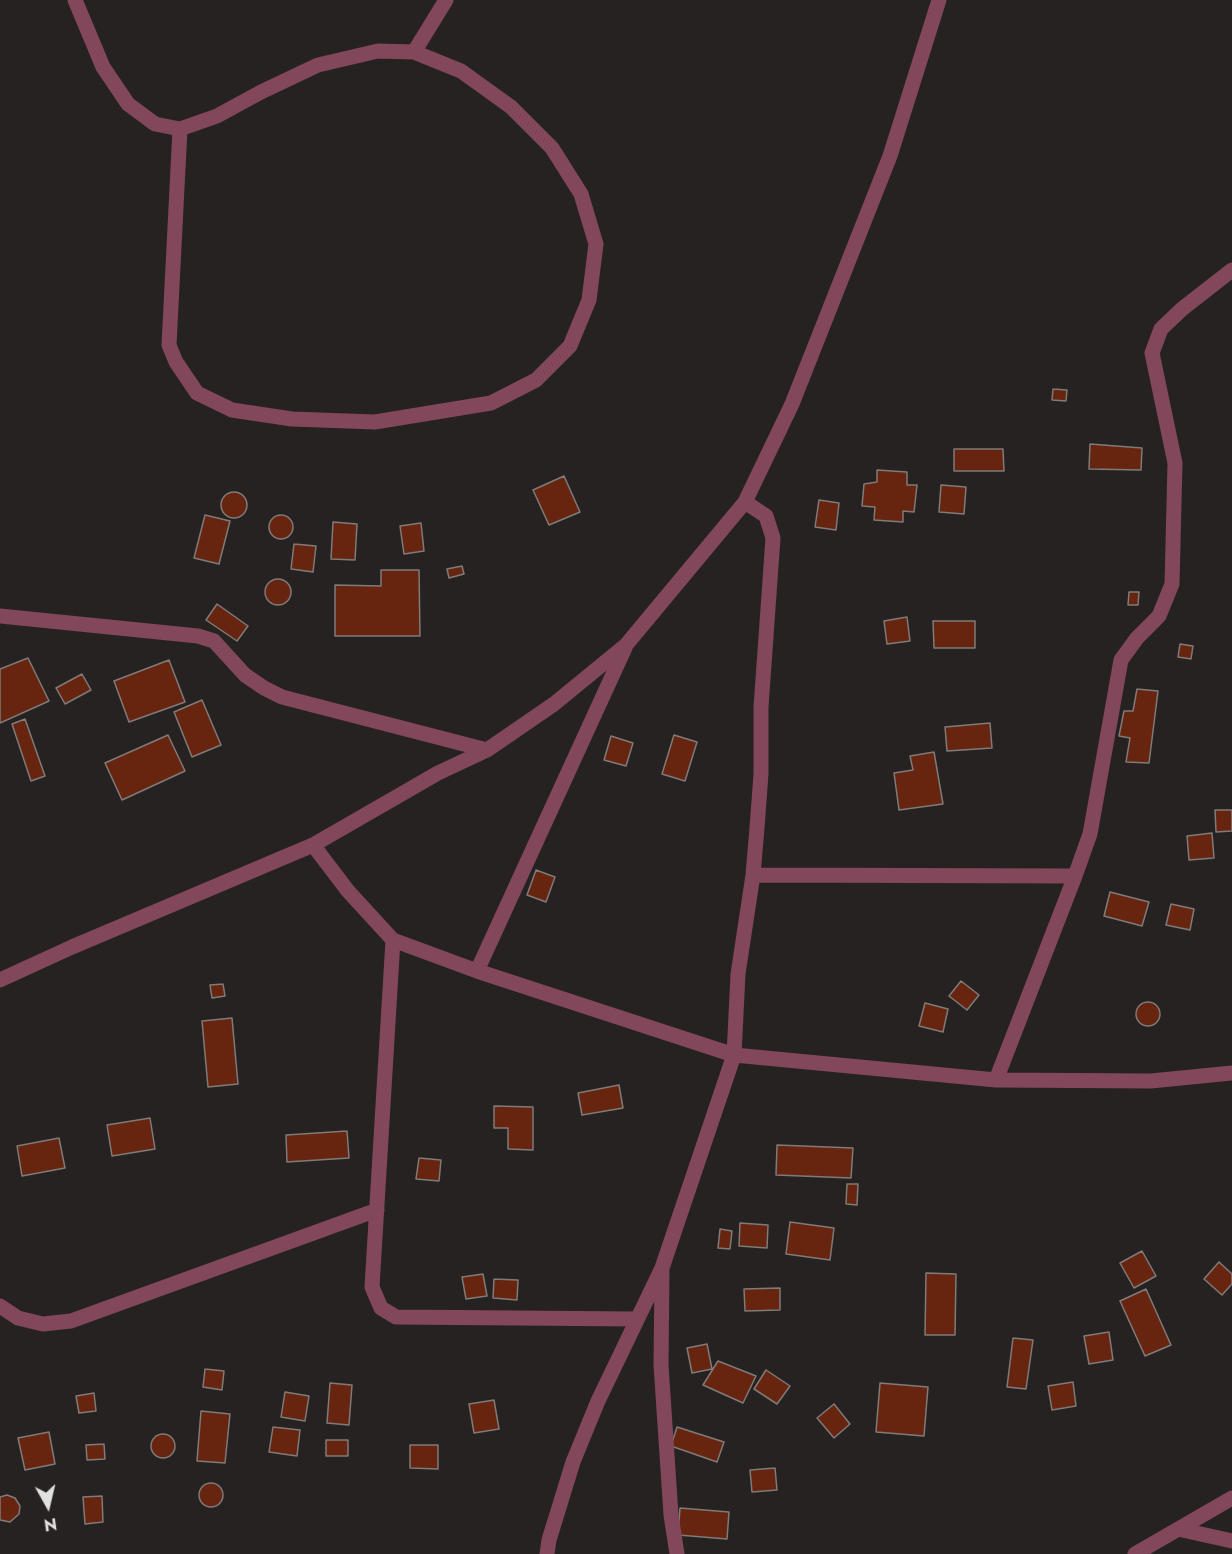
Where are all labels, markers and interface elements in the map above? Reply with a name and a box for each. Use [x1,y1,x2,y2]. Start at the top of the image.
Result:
north arrow [18,1476,78,1536]
text: N [43,1512,58,1537]

